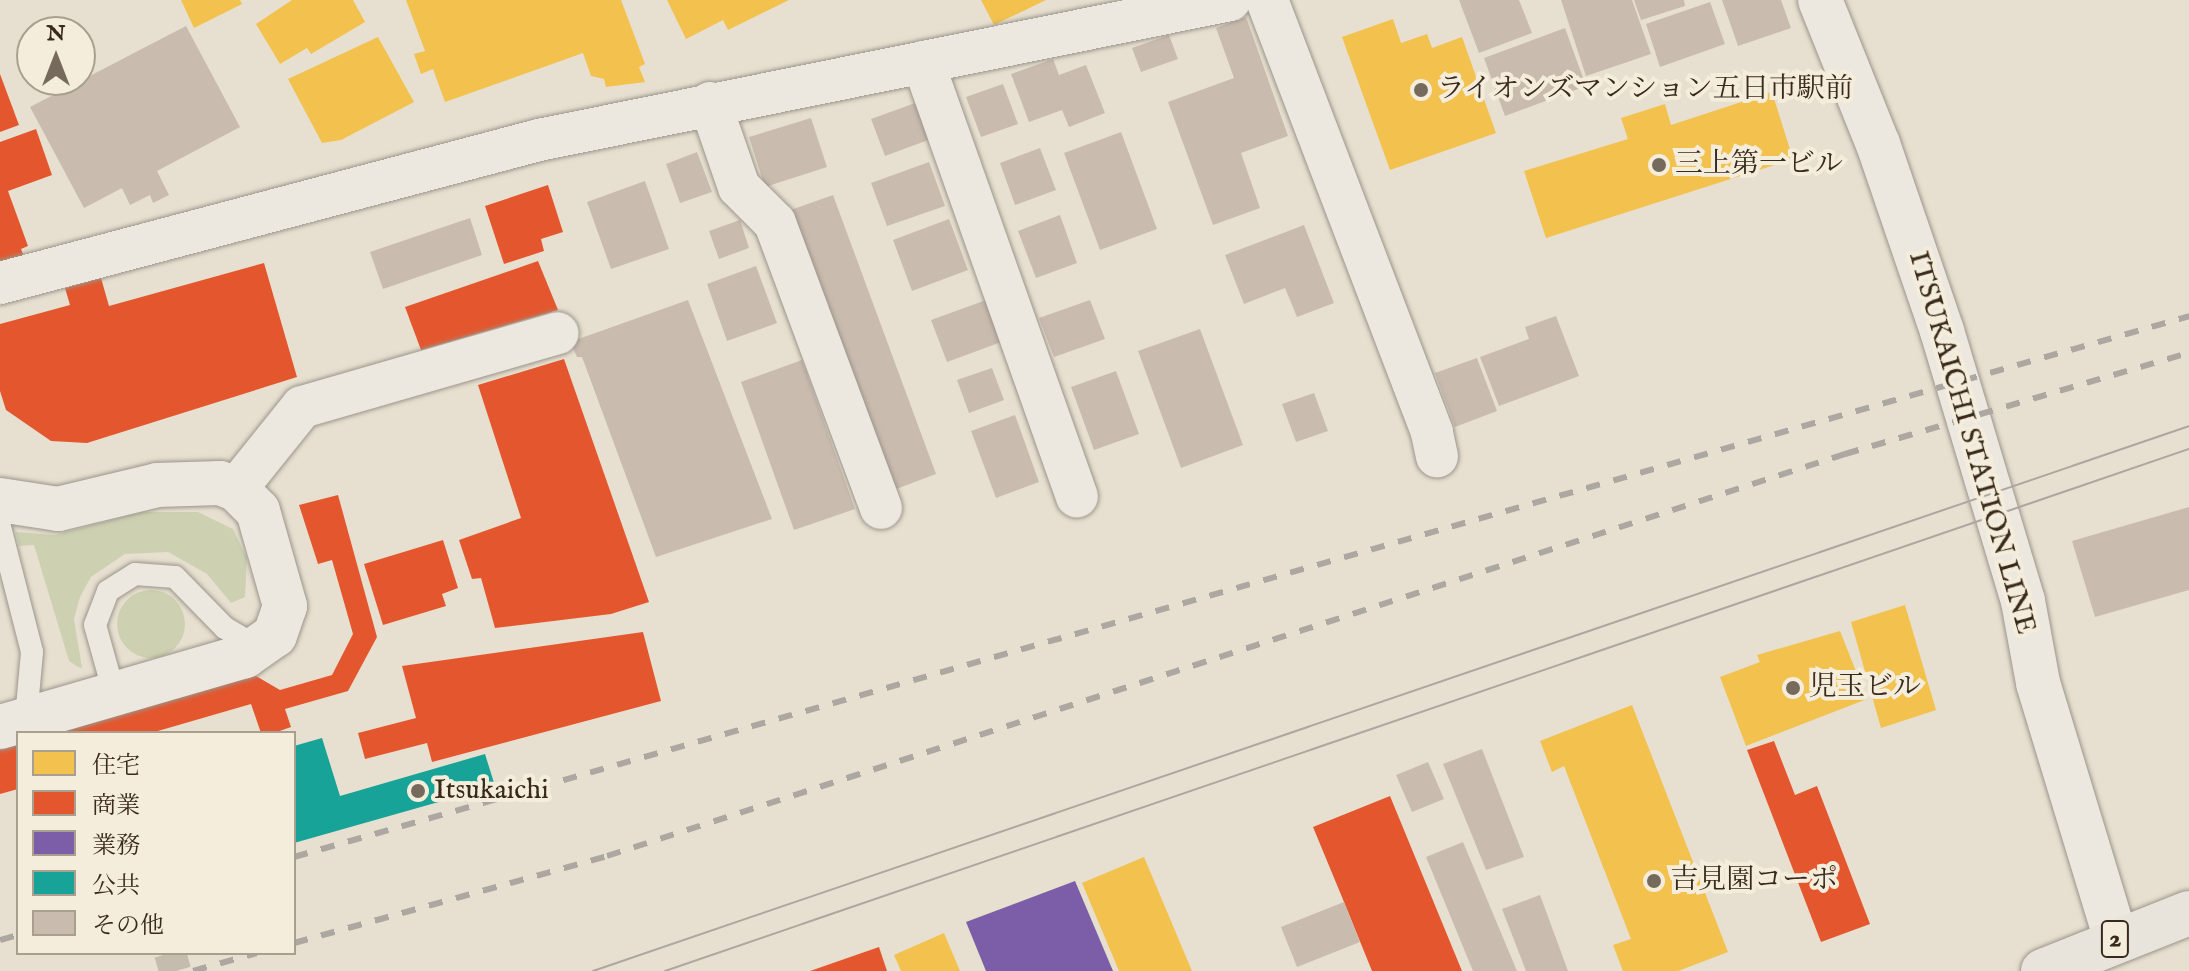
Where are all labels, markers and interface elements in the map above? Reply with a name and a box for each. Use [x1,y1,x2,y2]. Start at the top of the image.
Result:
north arrow [16,16,96,96]
text: N [46,20,66,48]
place label: ライオンズマンション五日市駅前 [1437,73,1857,107]
marker: ライオンズマンション五日市駅前 [1412,81,1430,99]
place label: 三上第一ビル [1675,148,1843,182]
marker: 三上第一ビル [1650,156,1668,174]
street label: ITSUKAICHI STATION LINE [1900,248,2042,638]
place label: 児玉ビル [1809,671,1921,705]
marker: 児玉ビル [1784,679,1802,697]
legend [16,731,296,955]
text: 住宅 [92,751,140,782]
place label: Itsukaichi [434,774,549,808]
marker: Itsukaichi [409,782,427,800]
text: 商業 [92,791,140,822]
text: 業務 [92,831,140,862]
place label: 吉見園コーポ [1670,864,1838,898]
text: 公共 [92,871,140,902]
marker: 吉見園コーポ [1645,872,1663,890]
text: その他 [92,911,164,942]
road number: 2 [2099,917,2131,961]

